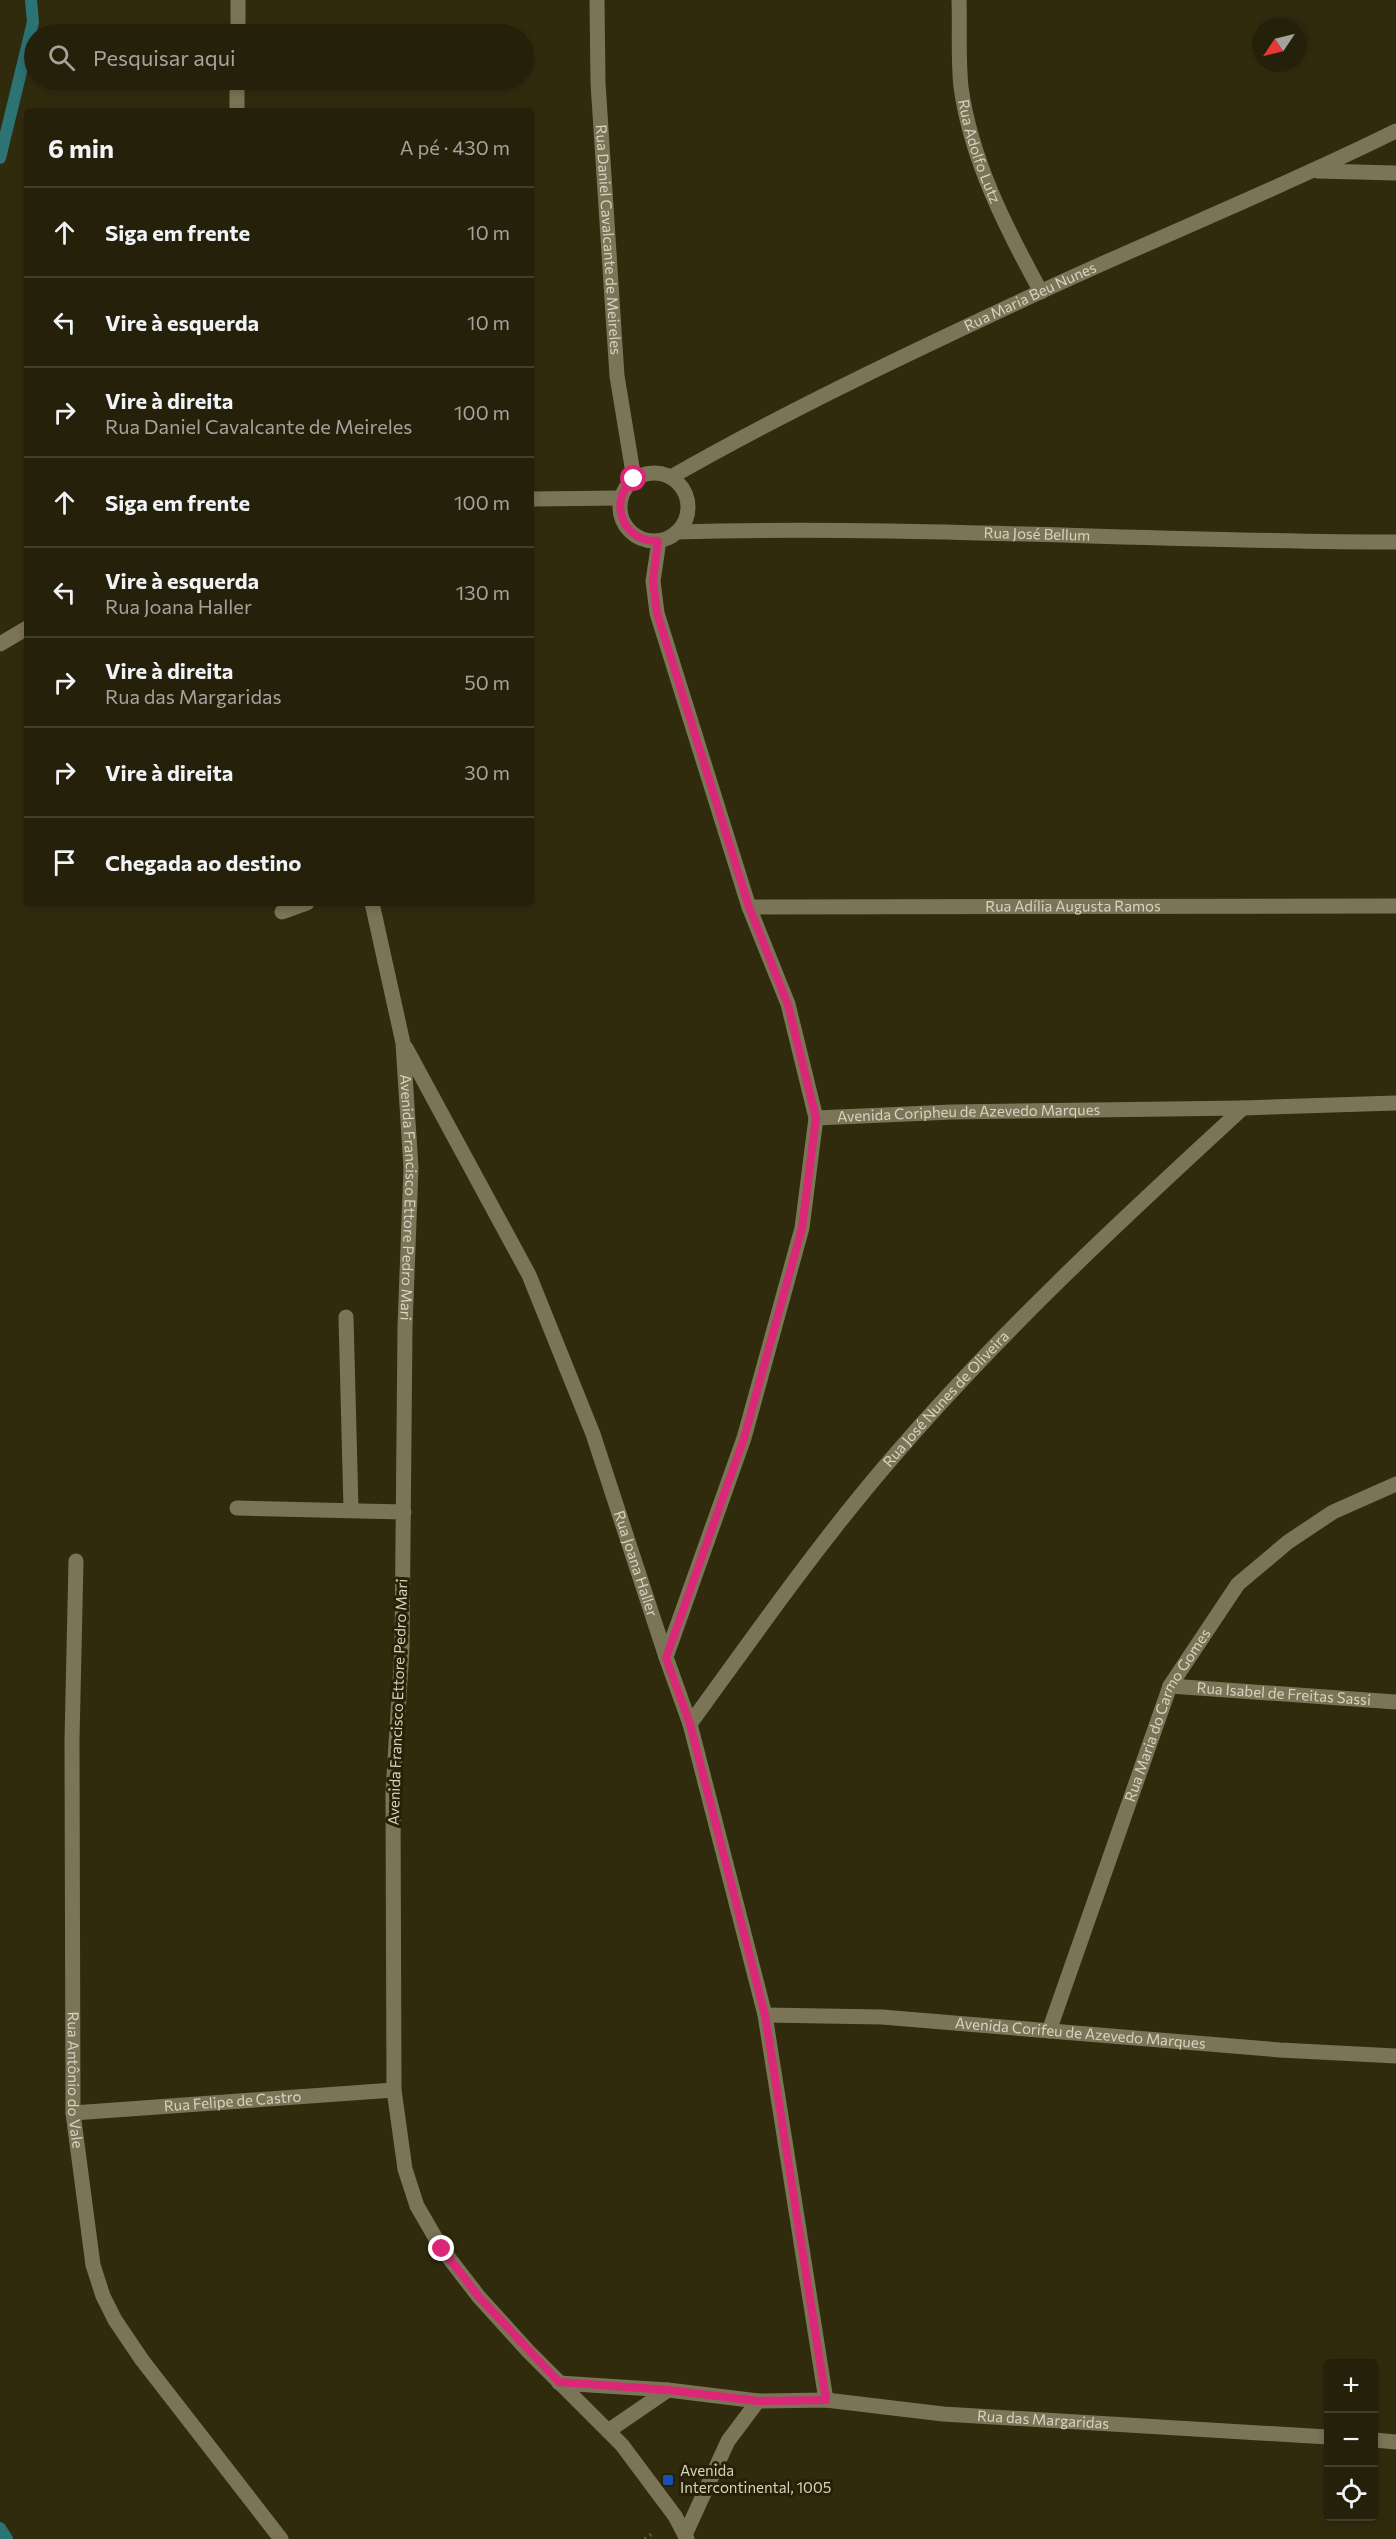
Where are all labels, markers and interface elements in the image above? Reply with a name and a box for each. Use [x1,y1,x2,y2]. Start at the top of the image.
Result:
north arrow [1252,18,1306,72]
search box [24,24,534,90]
icon: search [45,41,78,74]
text: Pesquisar aqui [93,44,236,71]
street label: Rua Adolfo Lutz [955,98,1005,206]
street label: Rua Daniel Cavalcante de Meireles [593,124,626,356]
text: 6 min [48,132,114,163]
text: A pé · 430 m [400,135,510,159]
icon: ahead [48,216,81,249]
text: Siga em frente [105,219,250,246]
text: 10 m [467,220,510,244]
street label: Rua Maria Beu Nunes [961,257,1099,334]
icon: left [48,306,81,339]
text: Vire à esquerda [105,309,259,336]
text: 10 m [467,310,510,334]
text: Vire à direita [105,387,233,414]
icon: right [48,396,81,429]
text: 100 m [454,400,510,424]
text: Rua Daniel Cavalcante de Meireles [105,414,412,438]
route start [620,465,646,491]
icon: ahead [48,486,81,519]
text: Siga em frente [105,489,250,516]
text: 100 m [454,490,510,514]
street label: Rua José Bellum [983,523,1091,544]
text: Vire à esquerda [105,567,259,594]
icon: left [48,576,81,609]
text: 130 m [456,580,510,604]
text: Rua Joana Haller [105,594,252,618]
text: Vire à direita [105,657,233,684]
icon: right [48,666,81,699]
text: 50 m [464,670,510,694]
text: Rua das Margaridas [105,684,282,708]
icon: right [48,756,81,789]
text: Vire à direita [105,759,233,786]
text: 30 m [464,760,510,784]
icon: arrive [48,846,81,879]
text: Chegada ao destino [105,849,301,876]
street label: Rua Adília Augusta Ramos [985,896,1161,915]
street label: Avenida Francisco Ettore Pedro Mari [397,1073,421,1321]
street label: Avenida Coripheu de Azevedo Marques [837,1100,1101,1125]
street label: Rua José Nunes de Oliveira [878,1327,1012,1470]
street label: Rua Joana Haller [611,1508,662,1619]
street label: Avenida Francisco Ettore Pedro Mari [384,1578,410,1826]
street label: Rua Maria do Carmo Gomes [1120,1625,1214,1804]
street label: Rua Isabel de Freitas Sassi [1196,1678,1372,1708]
street label: Rua Antônio do Vale [65,2011,88,2149]
street label: Avenida Corifeu de Azevedo Marques [954,2013,1207,2052]
street label: Rua Felipe de Castro [163,2087,302,2114]
route end [428,2235,454,2261]
map controls [1324,2359,1378,2521]
button: + [1324,2359,1378,2413]
street label: Rua das Margaridas [976,2406,1110,2432]
button: − [1324,2413,1378,2467]
place label: Avenida Intercontinental, 1005 [680,2461,831,2496]
button: locate [1324,2467,1378,2521]
marker: Avenida Intercontinental, 1005 [661,2473,675,2487]

